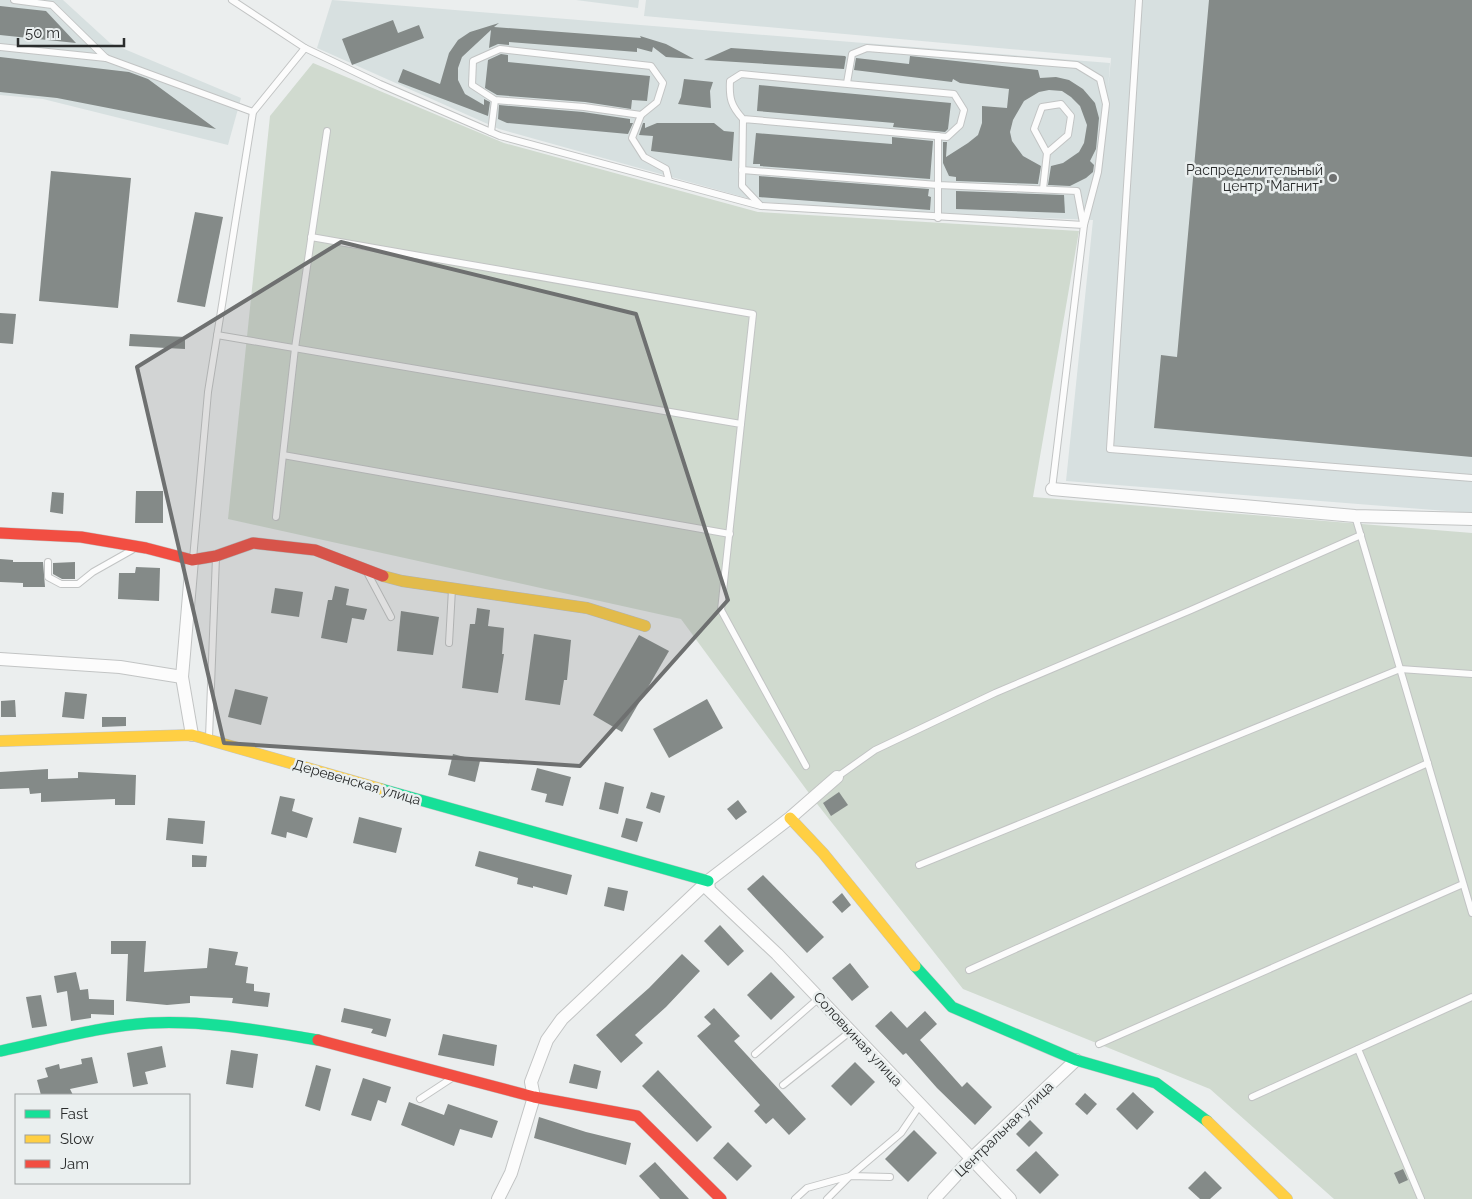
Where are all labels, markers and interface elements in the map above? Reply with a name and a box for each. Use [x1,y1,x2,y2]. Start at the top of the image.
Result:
scale bar [18,15,124,47]
text: 50 m [25,24,60,42]
place label: Распределительный центр "Магнит" [1186,162,1323,194]
marker: Распределительный центр "Магнит" [1327,172,1339,184]
street label: Деревенская улица [291,756,423,808]
street label: Соловьиная улица [810,989,906,1089]
street label: Центральная улица [952,1078,1056,1180]
legend [15,1094,190,1184]
text: Fast [60,1105,88,1123]
text: Slow [60,1130,94,1148]
text: Jam [60,1155,89,1173]

